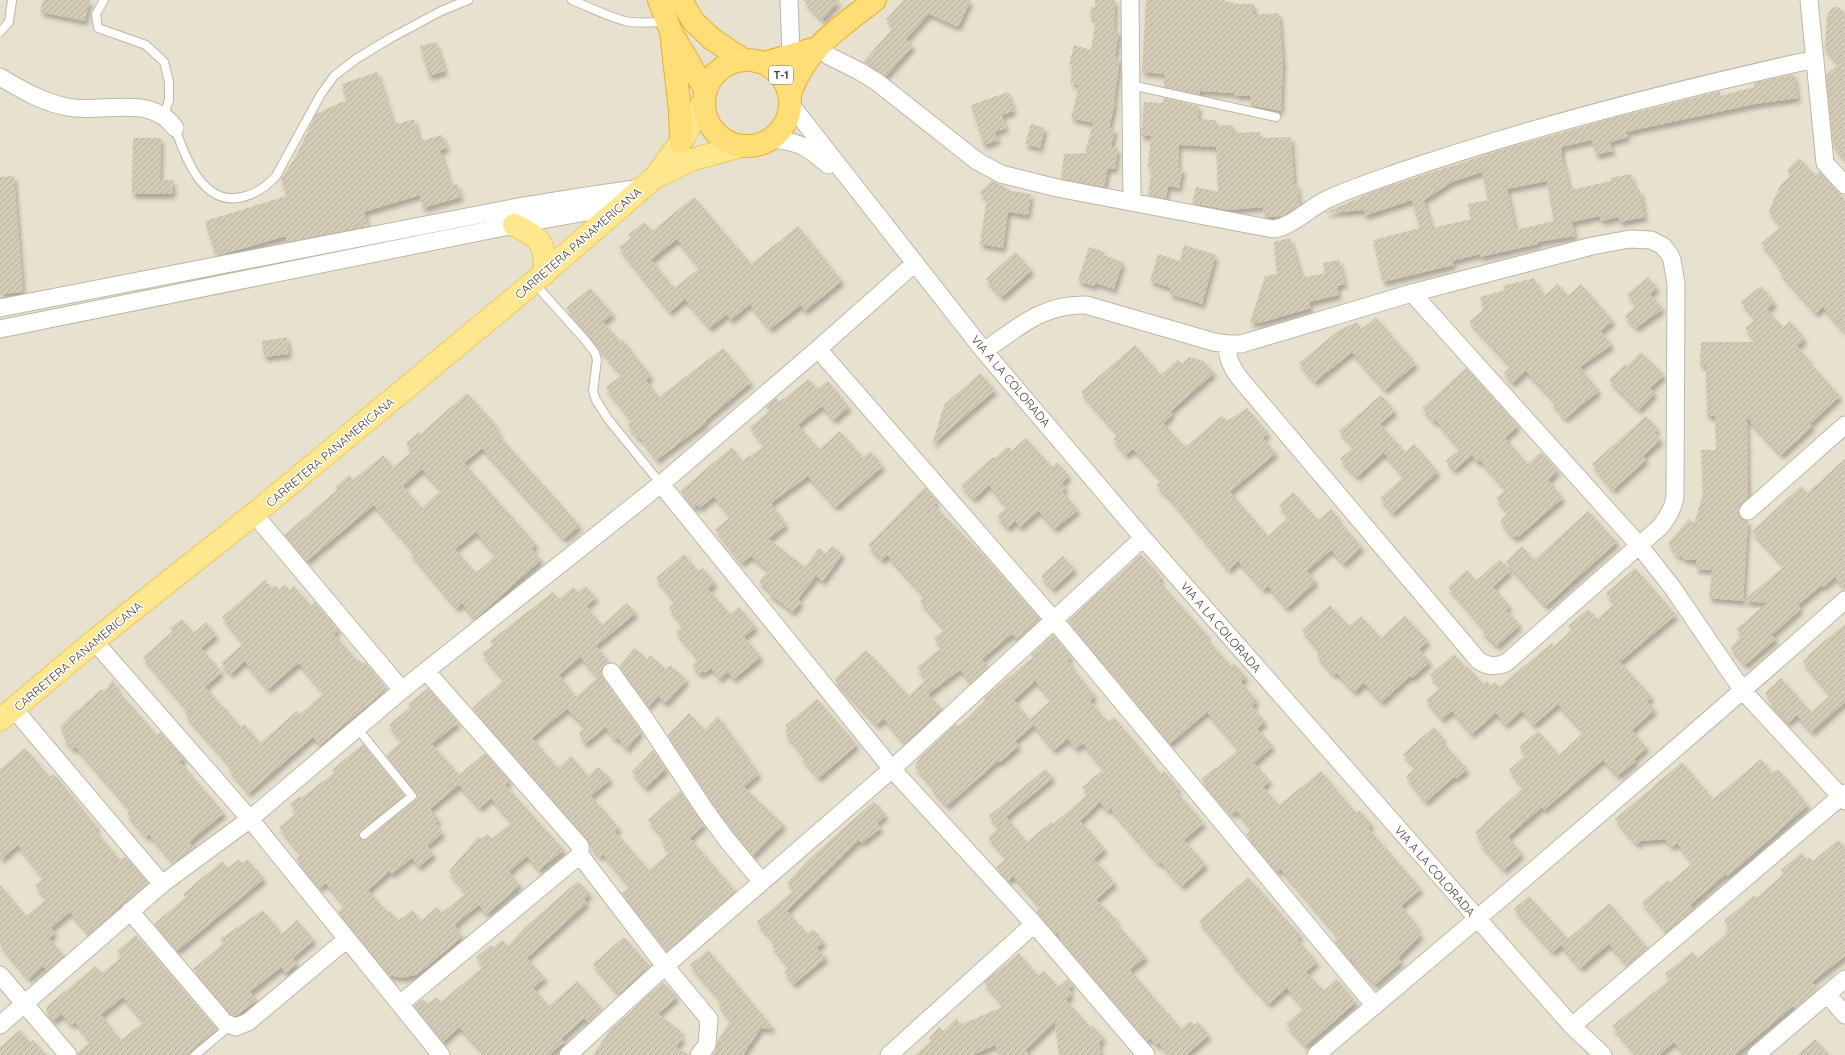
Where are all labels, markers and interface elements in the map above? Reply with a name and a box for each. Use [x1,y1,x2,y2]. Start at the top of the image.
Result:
road number: T-1 [769,66,793,84]
street label: CARRETERA PANAMERICANA [512,184,644,302]
street label: VIA A LA COLORADA [968,332,1054,430]
street label: CARRETERA PANAMERICANA [263,394,397,510]
street label: VIA A LA COLORADA [1178,579,1265,676]
street label: CARRETERA PANAMERICANA [11,598,145,714]
street label: VIA A LA COLORADA [1392,823,1479,920]

